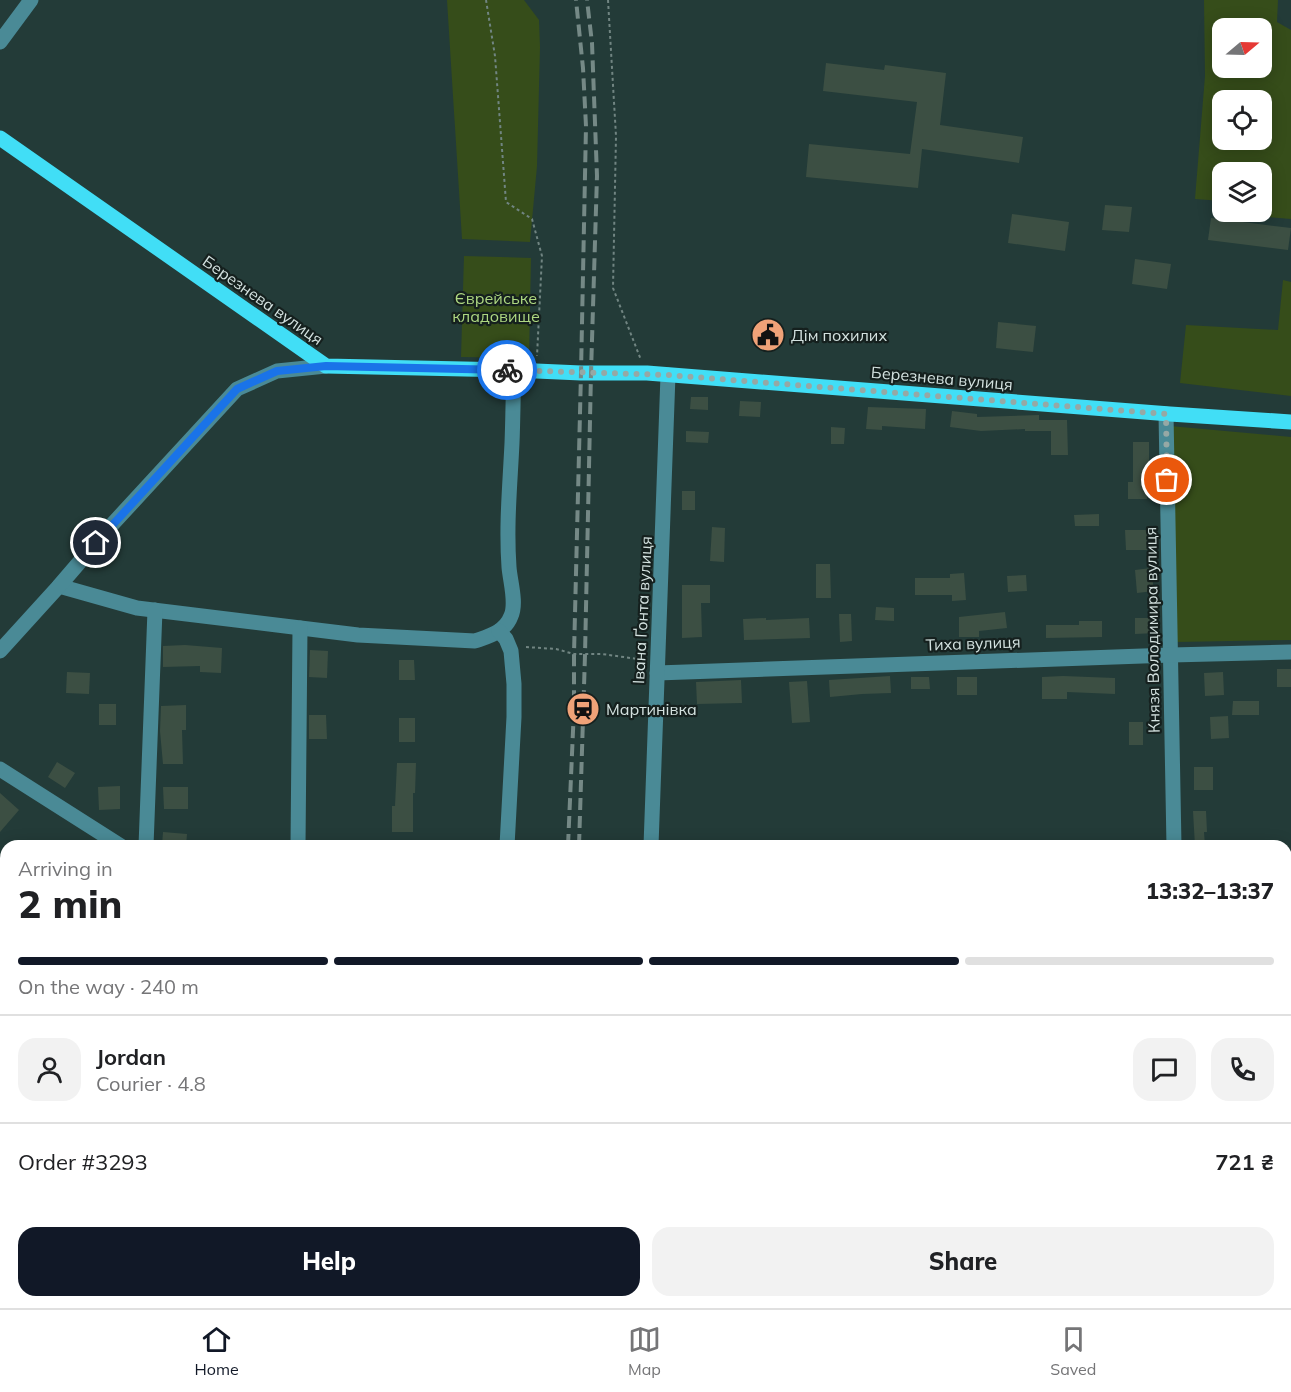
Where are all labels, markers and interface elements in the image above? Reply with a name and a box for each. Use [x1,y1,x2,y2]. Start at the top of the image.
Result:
north arrow [1212,18,1272,78]
map controls [1212,18,1272,222]
button: locate [1212,90,1272,150]
button: layers [1212,162,1272,222]
street label: Березнева вулиця [199,251,327,349]
park label: Єврейське кладовище [452,288,540,326]
public building icon: Дiм похилих [750,317,786,353]
place label: Дiм похилих [791,325,887,345]
courier [477,340,537,400]
icon: bike [491,354,524,387]
street label: Березнева вулиця [870,362,1014,394]
pin [1141,454,1192,505]
icon: bag [1150,463,1183,496]
pin [70,517,121,568]
icon: home [79,526,112,559]
street label: Князя Володимира вулиця [1140,527,1164,733]
street label: Івана Ґонта вулиця [628,536,656,684]
street label: Тиха вулиця [925,631,1021,655]
station icon: Мартинівка [565,691,601,727]
place label: Мартинівка [606,699,697,719]
text: Arriving in [18,856,113,881]
text: 13:32–13:37 [1146,877,1274,905]
text: 2 min [18,879,123,928]
text: On the way · 240 m [18,974,199,999]
button: person [18,1038,81,1101]
button: chat [1133,1038,1196,1101]
button: phone [1211,1038,1274,1101]
text: Jordan [96,1043,166,1071]
text: Courier · 4.8 [96,1071,206,1096]
text: Order #3293 [18,1148,148,1176]
text: 721 ₴ [1215,1148,1274,1176]
button: Help [18,1227,640,1296]
button: Share [652,1227,1274,1296]
tab: Home [195,1323,239,1379]
tab: Map [628,1323,661,1379]
tab: Saved [1050,1323,1096,1379]

